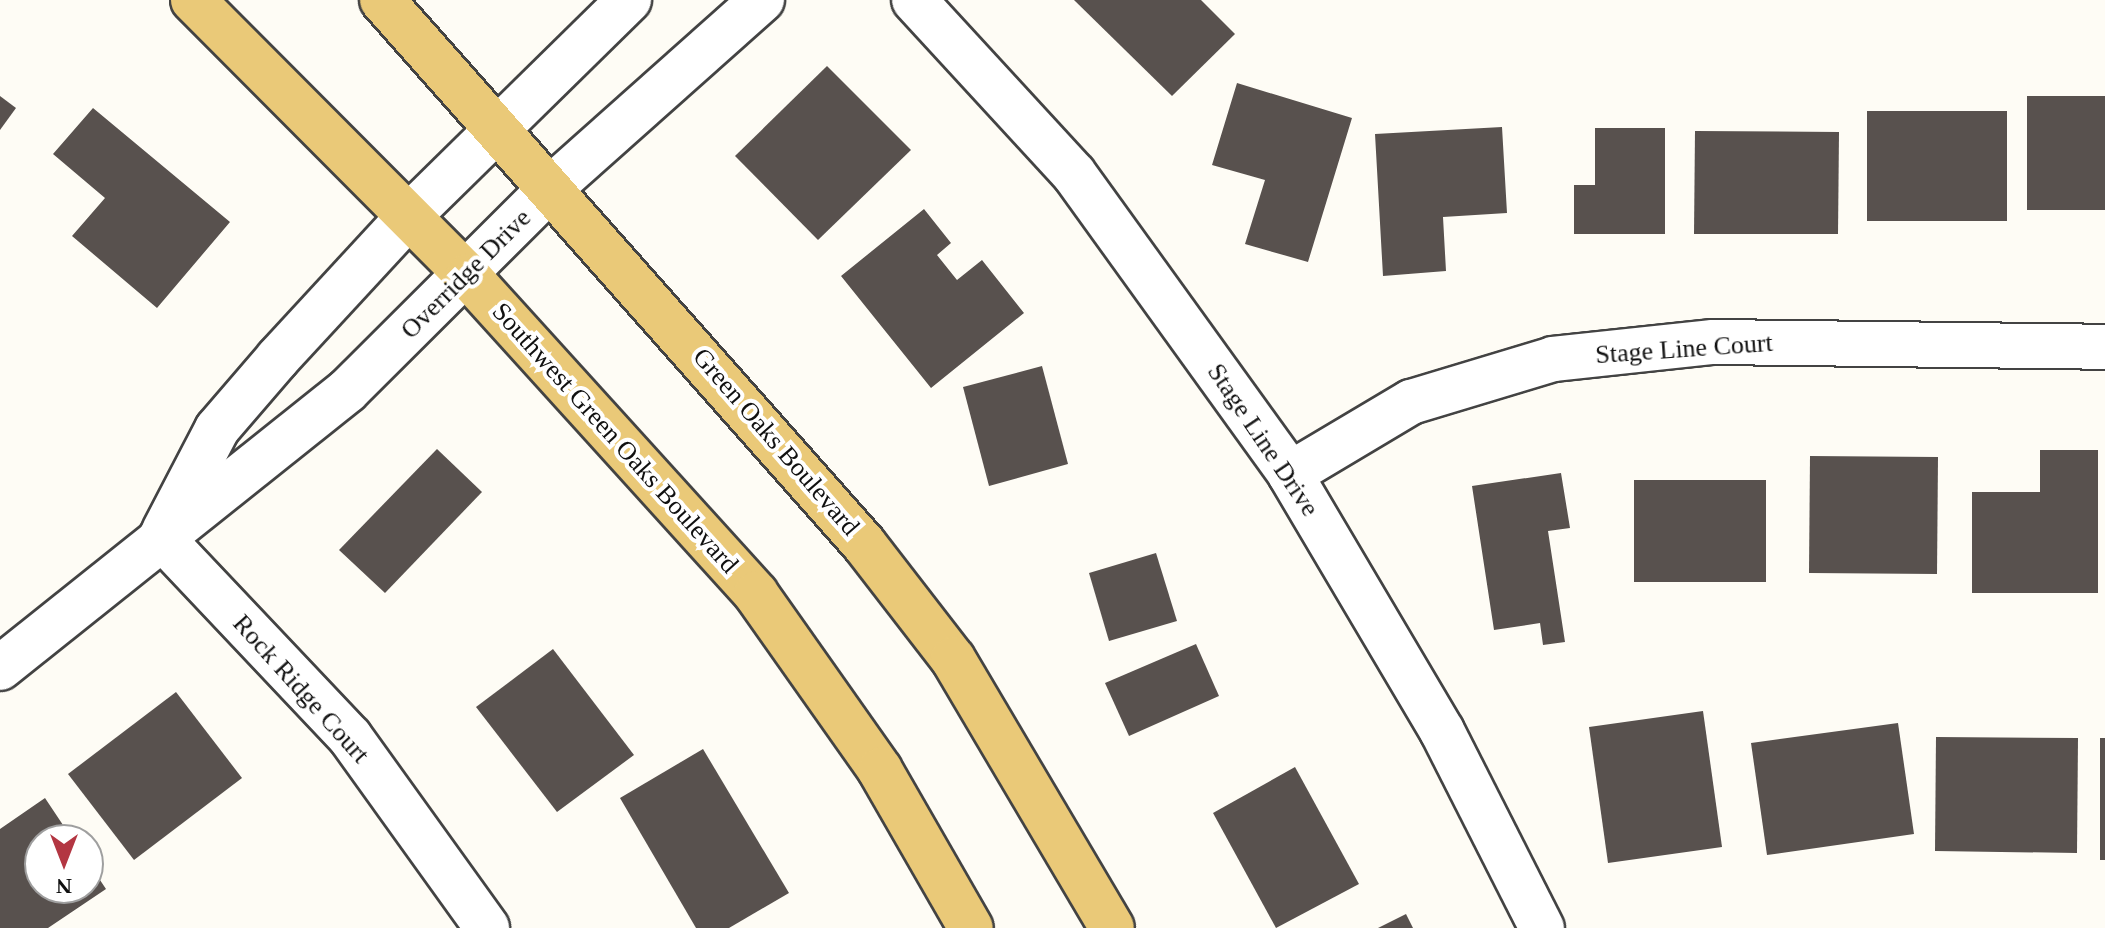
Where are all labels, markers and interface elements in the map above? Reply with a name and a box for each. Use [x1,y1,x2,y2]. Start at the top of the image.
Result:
street label: Overridge Drive [394,202,538,346]
street label: Southwest Green Oaks Boulevard [485,296,745,580]
street label: Stage Line Court [1594,327,1774,371]
street label: Green Oaks Boulevard [686,342,866,542]
street label: Stage Line Drive [1200,358,1326,522]
street label: Rock Ridge Court [226,608,376,770]
north arrow [24,824,104,904]
text: N [56,874,72,899]

